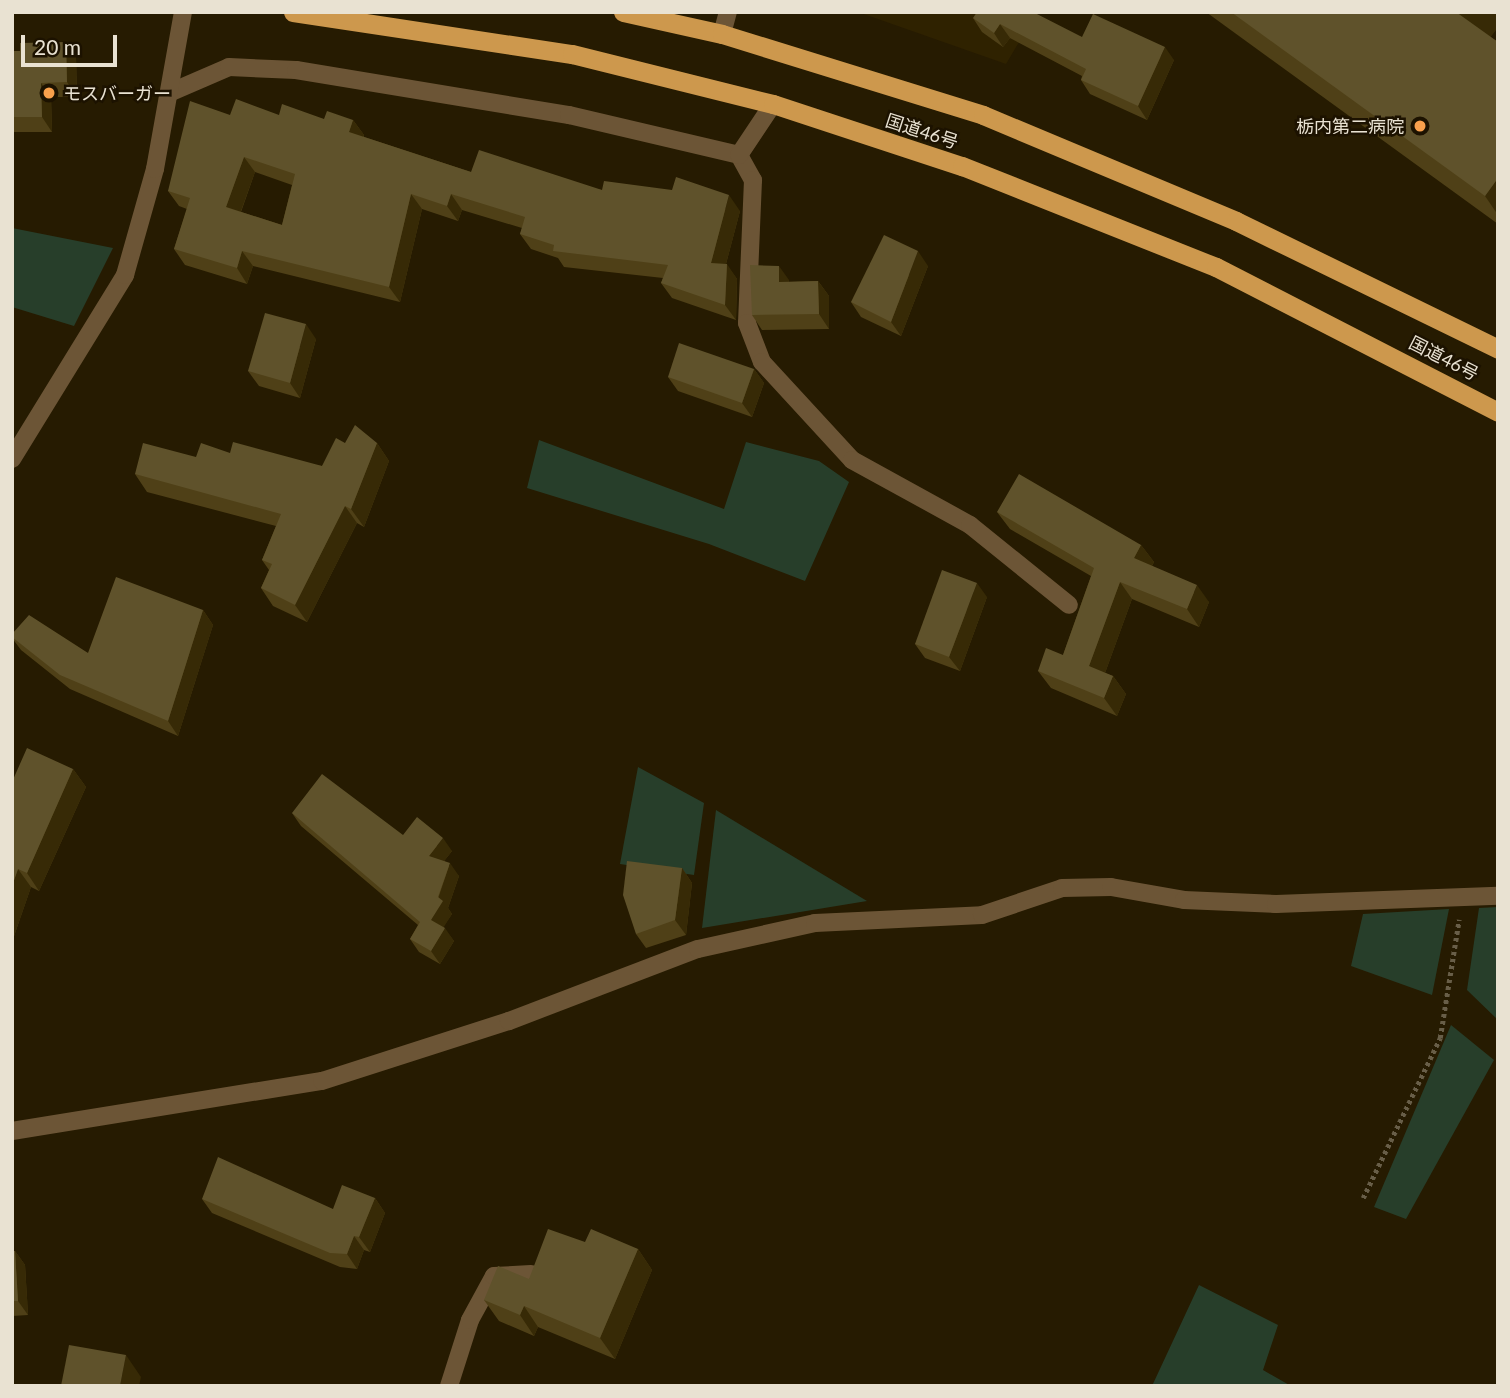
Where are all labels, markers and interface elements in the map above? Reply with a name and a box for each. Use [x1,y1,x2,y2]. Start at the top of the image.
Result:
scale bar [24,21,121,65]
text: 20 m [34,34,81,59]
place label: モスバーガー [63,82,171,104]
marker: モスバーガー [41,85,57,101]
street label: 国道46号 [883,109,961,153]
place label: 栃内第二病院 [1296,115,1404,137]
marker: 栃内第二病院 [1410,116,1430,136]
street label: 国道46号 [1406,331,1482,385]

